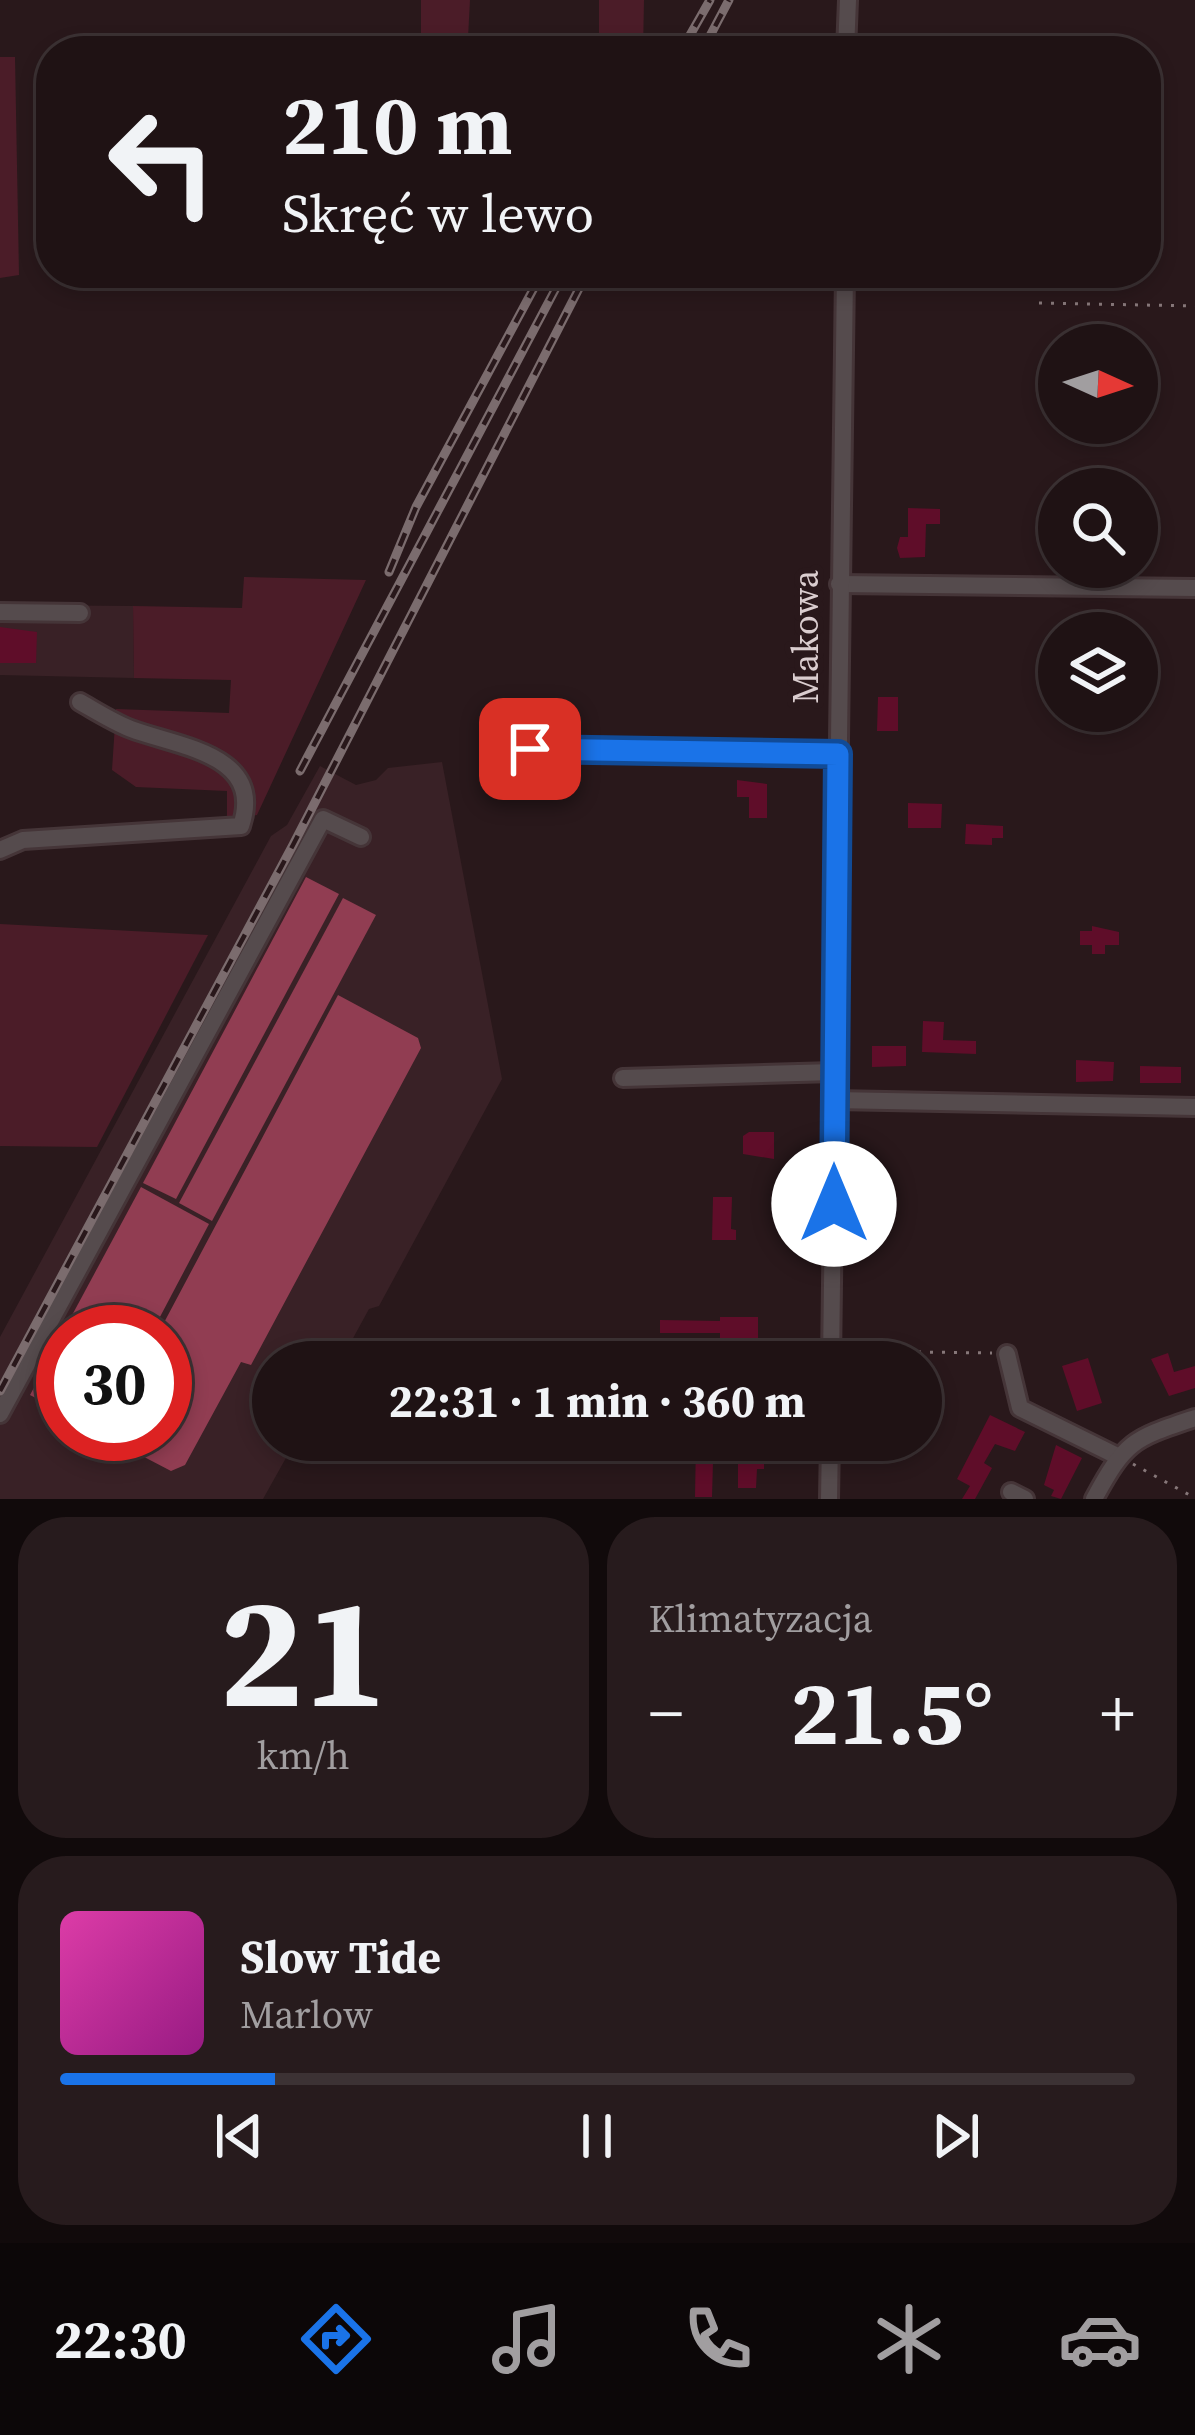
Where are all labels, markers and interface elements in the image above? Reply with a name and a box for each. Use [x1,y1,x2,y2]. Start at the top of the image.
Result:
text: 210 m [282,67,513,182]
icon: left [84,84,240,240]
text: Skręć w lewo [282,176,594,250]
north arrow [1038,324,1158,444]
map controls [1038,324,1158,732]
button: search [1038,468,1158,588]
street label: Makowa [781,569,830,704]
button: layers [1038,612,1158,732]
pin [479,698,581,800]
icon: arrive [497,716,563,782]
position arrow [771,1141,897,1267]
speed limit sign: 30 [36,1305,192,1461]
text: 22:31 · 1 min · 360 m [389,1370,805,1432]
text: 21 [219,1544,388,1758]
text: Klimatyzacja [649,1592,873,1645]
text: 21.5° [790,1651,993,1774]
text: − [649,1668,683,1758]
text: + [1100,1668,1135,1758]
text: km/h [257,1729,350,1782]
text: Slow Tide [240,1926,441,1988]
text: Marlow [240,1988,373,2041]
icon: previous [206,2103,272,2169]
icon: pause [564,2103,630,2169]
icon: next [923,2103,989,2169]
icon: directions [294,2297,378,2381]
icon: music [485,2297,569,2381]
icon: phone [676,2297,760,2381]
icon: climate [867,2297,951,2381]
icon: car [1058,2297,1142,2381]
text: 22:30 [53,2302,187,2376]

